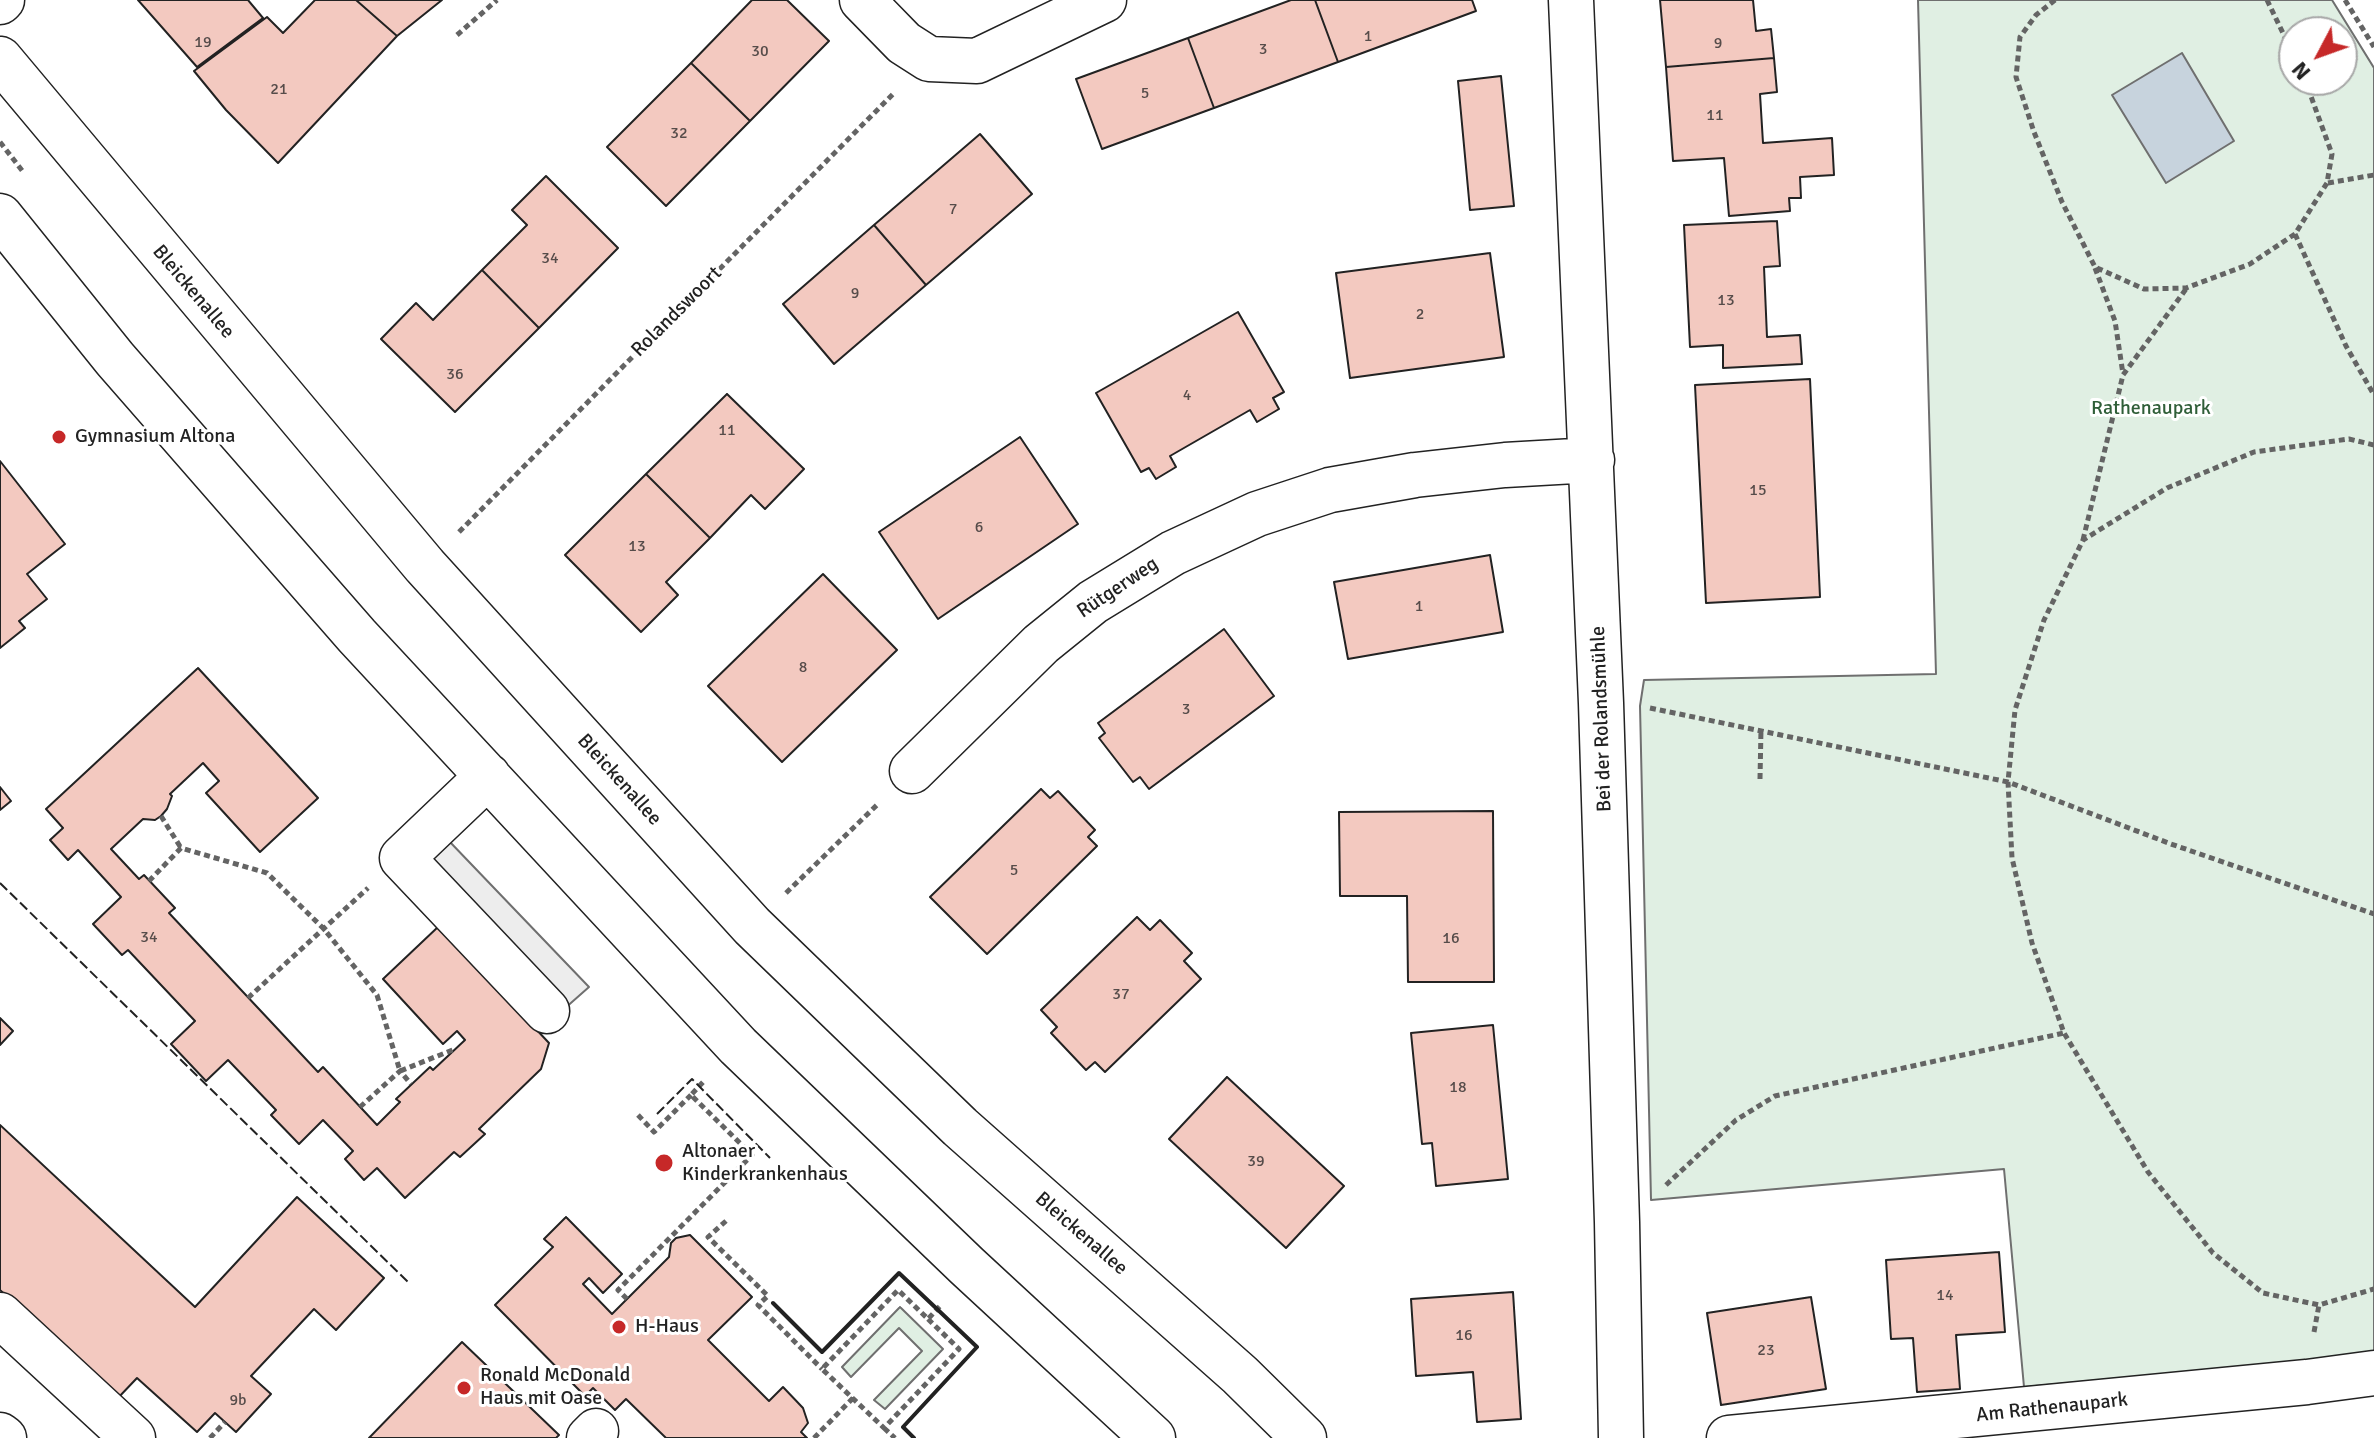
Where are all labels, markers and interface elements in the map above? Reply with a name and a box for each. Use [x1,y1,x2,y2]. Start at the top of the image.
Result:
north arrow [2278,16,2358,96]
house number: 1 [1364,27,1372,47]
house number: 19 [194,33,212,53]
house number: 9 [1714,34,1722,54]
house number: 3 [1259,40,1267,60]
house number: 30 [751,42,769,62]
text: N [2286,56,2316,85]
house number: 21 [270,80,288,100]
house number: 5 [1141,84,1149,104]
house number: 11 [1706,106,1724,126]
house number: 32 [670,124,688,144]
house number: 7 [949,200,957,220]
street label: Bleickenallee [147,240,239,344]
house number: 34 [541,249,559,269]
street label: Rolandswoort [627,262,727,362]
house number: 9 [851,284,859,304]
house number: 13 [1717,291,1735,311]
house number: 2 [1416,305,1424,325]
house number: 36 [446,365,464,385]
house number: 4 [1183,386,1191,406]
park label: Rathenaupark [2091,397,2211,421]
house number: 11 [718,421,736,441]
place label: Gymnasium Altona [75,425,235,449]
marker: Gymnasium Altona [50,428,68,446]
house number: 15 [1749,481,1767,501]
house number: 6 [975,518,983,538]
house number: 13 [628,537,646,557]
street label: Rütgerweg [1073,552,1163,624]
house number: 1 [1415,597,1423,617]
street label: Bei der Rolandsmühle [1587,626,1617,812]
house number: 8 [799,658,807,678]
house number: 3 [1182,700,1190,720]
street label: Bleickenallee [572,729,666,831]
house number: 5 [1010,861,1018,881]
house number: 34 [140,928,158,948]
house number: 16 [1442,929,1460,949]
house number: 37 [1112,985,1130,1005]
house number: 18 [1449,1078,1467,1098]
place label: Altonaer Kinderkrankenhaus [682,1140,848,1187]
marker: Altonaer Kinderkrankenhaus [653,1152,675,1174]
house number: 39 [1247,1152,1265,1172]
street label: Bleickenallee [1030,1187,1132,1281]
house number: 14 [1936,1286,1954,1306]
place label: H-Haus [635,1315,699,1339]
marker: H-Haus [610,1318,628,1336]
house number: 16 [1455,1326,1473,1346]
house number: 23 [1757,1341,1775,1361]
place label: Ronald McDonald Haus mit Oase [480,1364,630,1411]
marker: Ronald McDonald Haus mit Oase [455,1379,473,1397]
street label: Am Rathenaupark [1975,1388,2129,1428]
house number: 9b [229,1391,247,1411]

